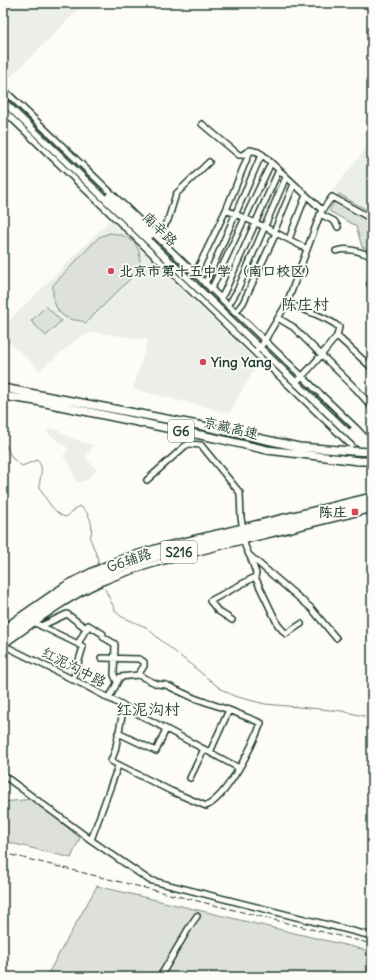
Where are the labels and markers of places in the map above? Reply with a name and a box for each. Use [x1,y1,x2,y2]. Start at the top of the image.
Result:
place label: 北京市第十五中学 （南口校区） [119,262,318,280]
marker: 北京市第十五中学 （南口校区） [106,266,116,276]
place label: Ying Yang [210,353,272,371]
marker: Ying Yang [198,357,208,367]
place label: 陈庄 [319,503,347,521]
marker: 陈庄 [350,507,360,517]

